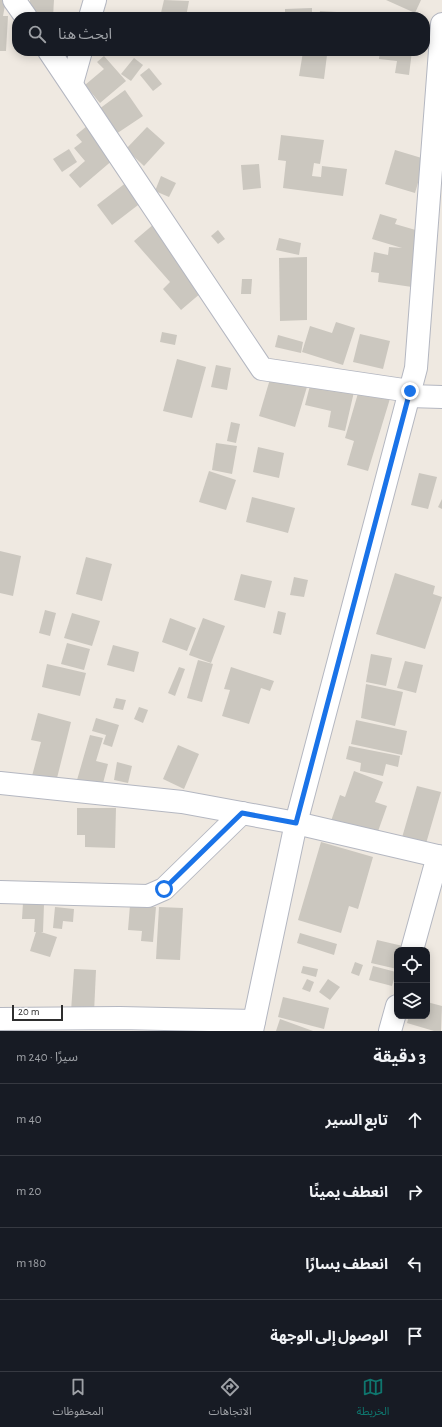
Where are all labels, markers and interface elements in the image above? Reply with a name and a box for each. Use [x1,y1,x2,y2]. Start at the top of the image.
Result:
search box [12,12,430,56]
icon: search [26,23,48,45]
text: ابحث هنا [58,27,112,42]
route end [401,382,419,400]
route start [155,880,173,898]
map controls [394,947,430,1019]
button: locate [394,947,430,983]
button: layers [394,983,430,1019]
scale bar [12,1003,63,1022]
text: 20 m [18,1006,39,1017]
text: 3 دقيقة [373,1048,426,1065]
text: سيرًا · 240 m [16,1051,78,1064]
icon: ahead [404,1109,426,1131]
text: 40 m [16,1113,42,1126]
text: تابع السير [326,1113,388,1128]
icon: right [404,1181,426,1203]
text: 20 m [16,1185,41,1198]
text: انعطف يمينًا [309,1185,388,1200]
icon: left [404,1253,426,1275]
text: 180 m [16,1257,46,1270]
text: انعطف يسارًا [305,1257,388,1272]
icon: arrive [404,1325,426,1347]
text: الوصول إلى الوجهة [270,1329,388,1344]
tab: المحفوظات [53,1376,104,1423]
tab: الاتجاهات [209,1376,252,1423]
tab: الخريطة [357,1376,390,1423]

